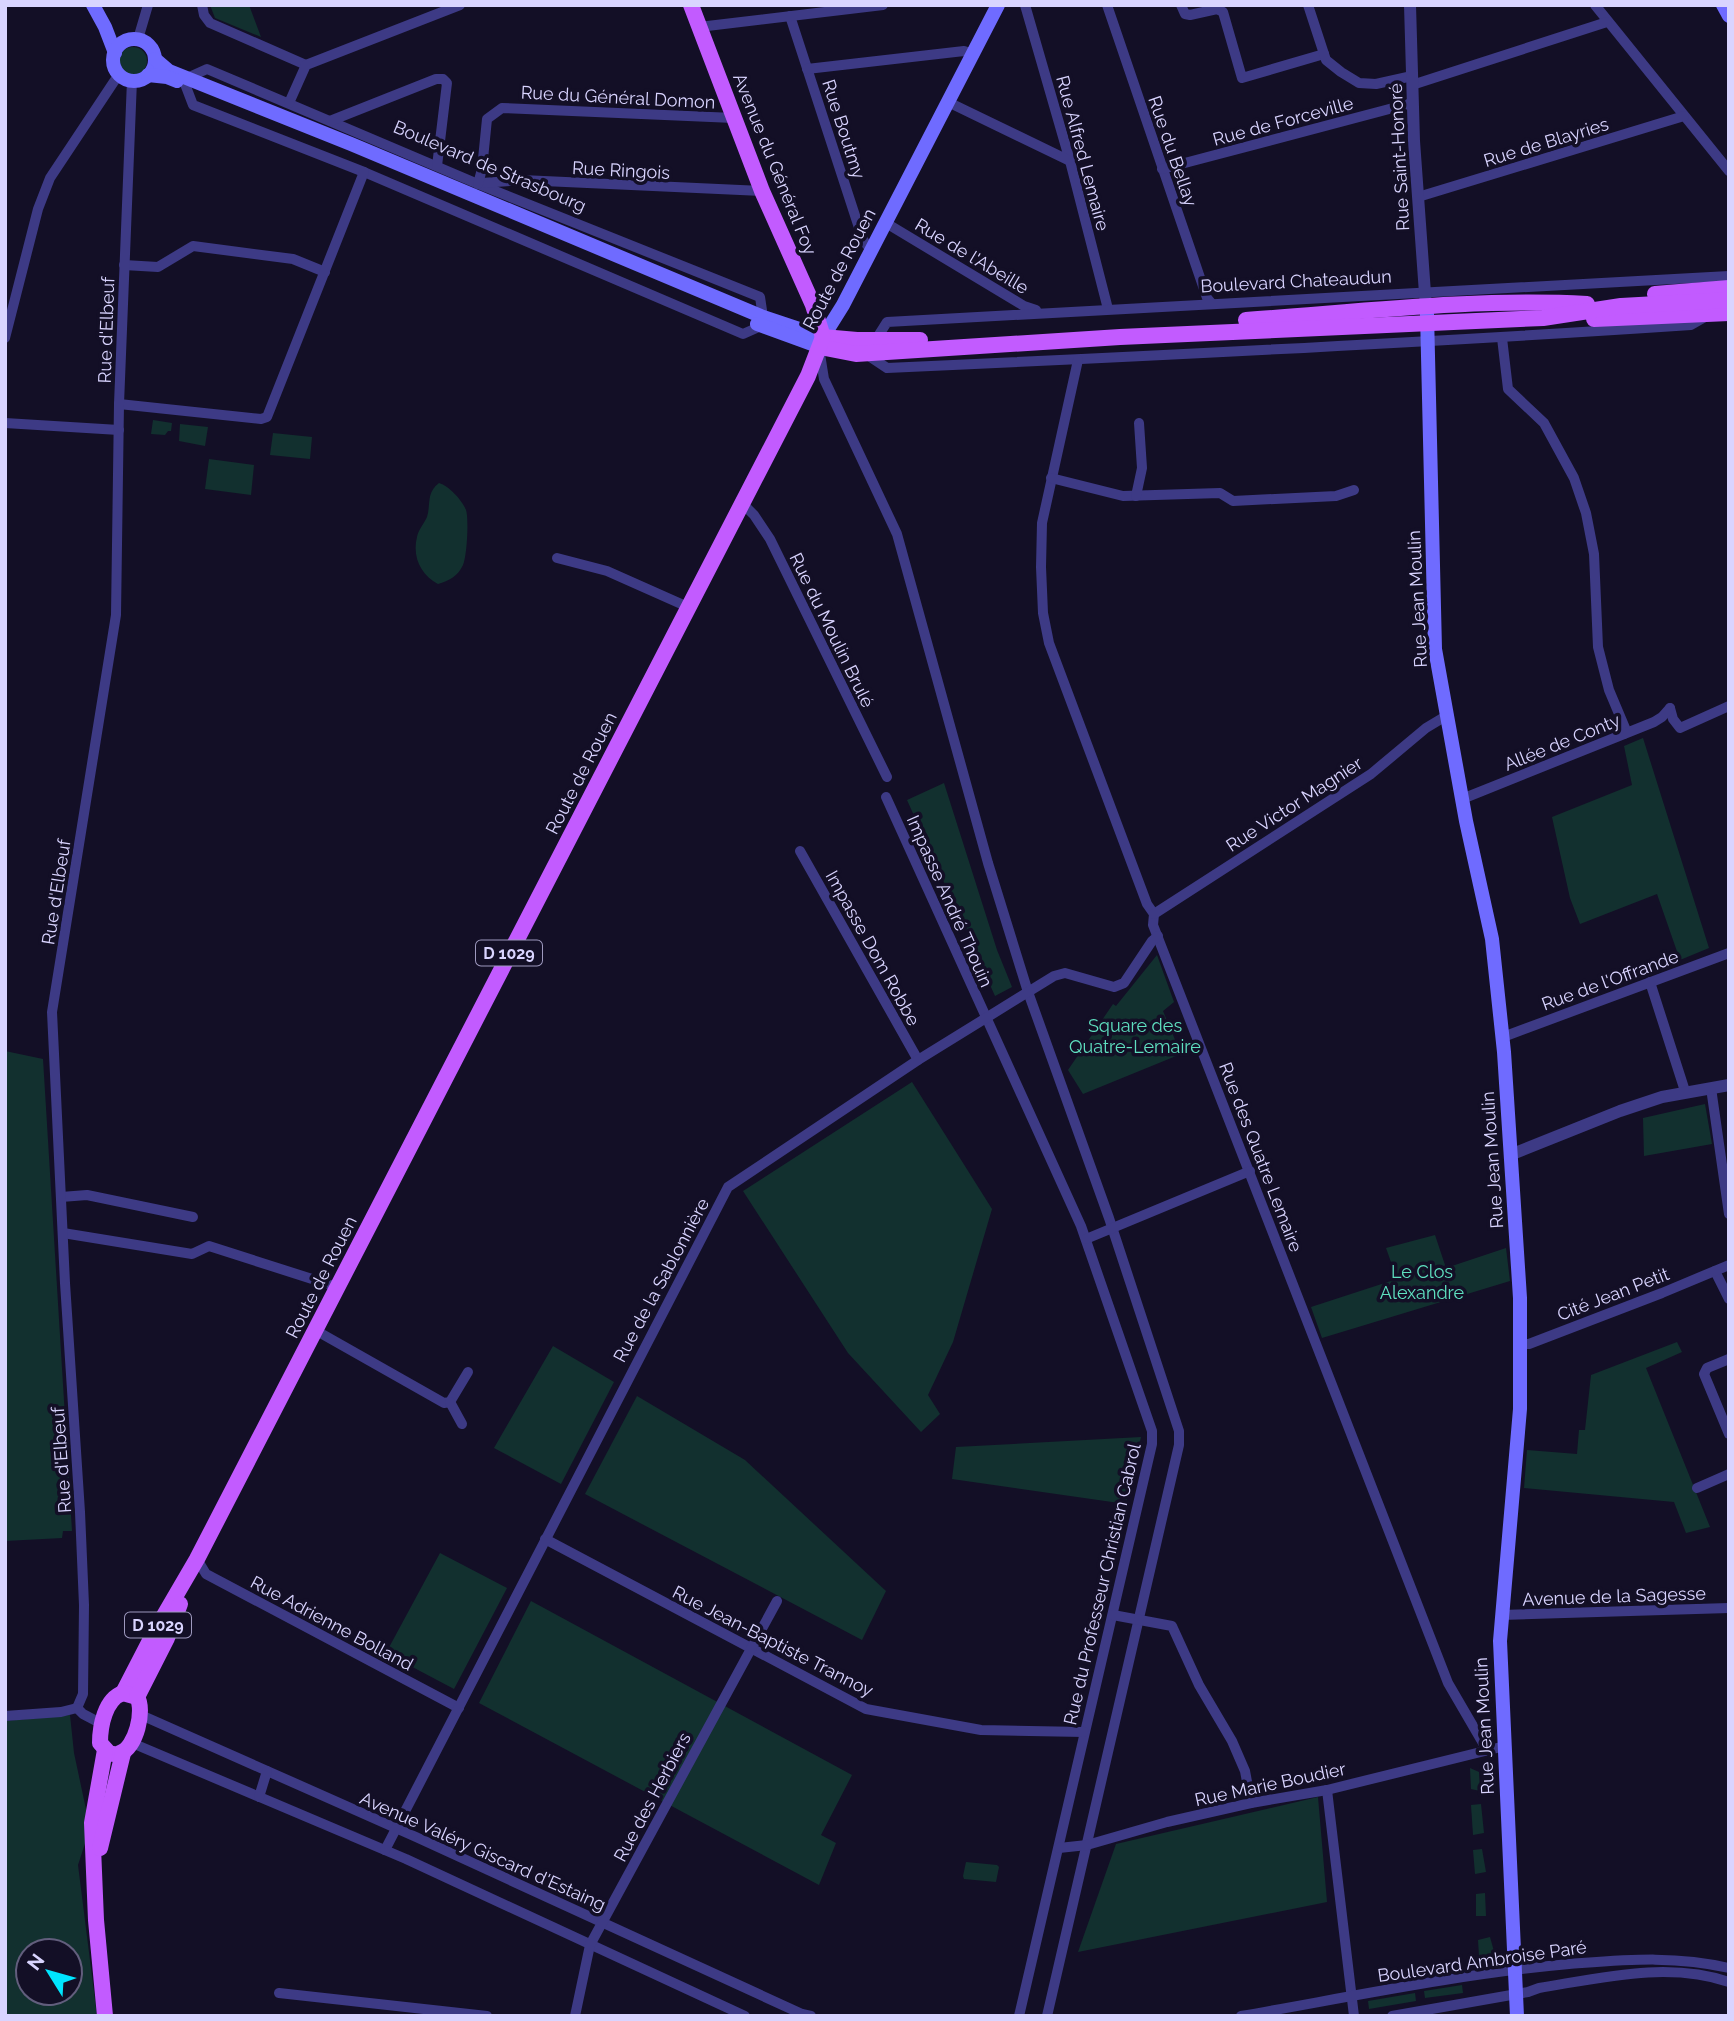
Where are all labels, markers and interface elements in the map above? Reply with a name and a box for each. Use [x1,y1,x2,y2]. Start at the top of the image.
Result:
street label: Avenue du Général Foy [729,70,821,258]
street label: Rue Alfred Lemaire [1052,73,1114,233]
street label: Rue Boutmy [818,77,870,181]
street label: Rue du Général Domon [520,81,716,113]
street label: Rue Saint-Honoré [1385,82,1413,231]
street label: Rue de Forceville [1210,92,1356,150]
street label: Rue du Bellay [1144,93,1202,209]
street label: Rue de Blayries [1481,113,1611,171]
street label: Boulevard de Strasbourg [391,116,589,216]
street label: Rue Ringois [572,157,671,183]
street label: Route de Rouen [798,205,880,333]
street label: Rue de l'Abeille [911,214,1033,298]
street label: Boulevard Chateaudun [1200,266,1392,296]
street label: Rue d'Elbeuf [94,275,118,384]
street label: Rue Jean Moulin [1403,530,1431,668]
street label: Rue du Moulin Brulé [785,549,879,711]
street label: Route de Rouen [541,708,621,838]
street label: Allée de Conty [1501,709,1623,775]
street label: Rue Victor Magnier [1222,752,1366,856]
street label: Impasse André Thouin [903,812,997,990]
street label: Rue d'Elbeuf [37,837,75,946]
street label: Impasse Dom Robbe [822,867,925,1030]
road number: D 1029 [476,940,542,965]
street label: Rue de l'Offrande [1539,945,1682,1015]
park label: Square des Quatre-Lemaire [1069,1015,1201,1057]
street label: Rue des Quatre Lemaire [1215,1059,1307,1255]
street label: Rue Jean Moulin [1477,1091,1507,1229]
street label: Rue de la Sablonnière [609,1194,713,1366]
street label: Route de Rouen [281,1212,361,1342]
park label: Le Clos Alexandre [1380,1261,1465,1303]
street label: Cité Jean Petit [1554,1263,1672,1325]
street label: Rue d'Elbeuf [47,1405,75,1514]
street label: Rue du Professeur Christian Cabrol [1059,1441,1145,1727]
street label: Rue Adrienne Bolland [247,1571,417,1675]
street label: Rue Jean-Baptiste Trannoy [669,1581,877,1701]
street label: Avenue de la Sagesse [1522,1582,1707,1610]
road number: D 1029 [125,1612,191,1638]
street label: Rue Jean Moulin [1470,1657,1498,1795]
street label: Rue des Herbiers [609,1729,695,1865]
street label: Rue Marie Boudier [1193,1758,1348,1810]
street label: Avenue Valéry Giscard d'Estaing [357,1787,609,1915]
street label: Boulevard Ambroise Paré [1376,1936,1588,1986]
north arrow [14,1937,84,2007]
text: N [22,1949,49,1974]

